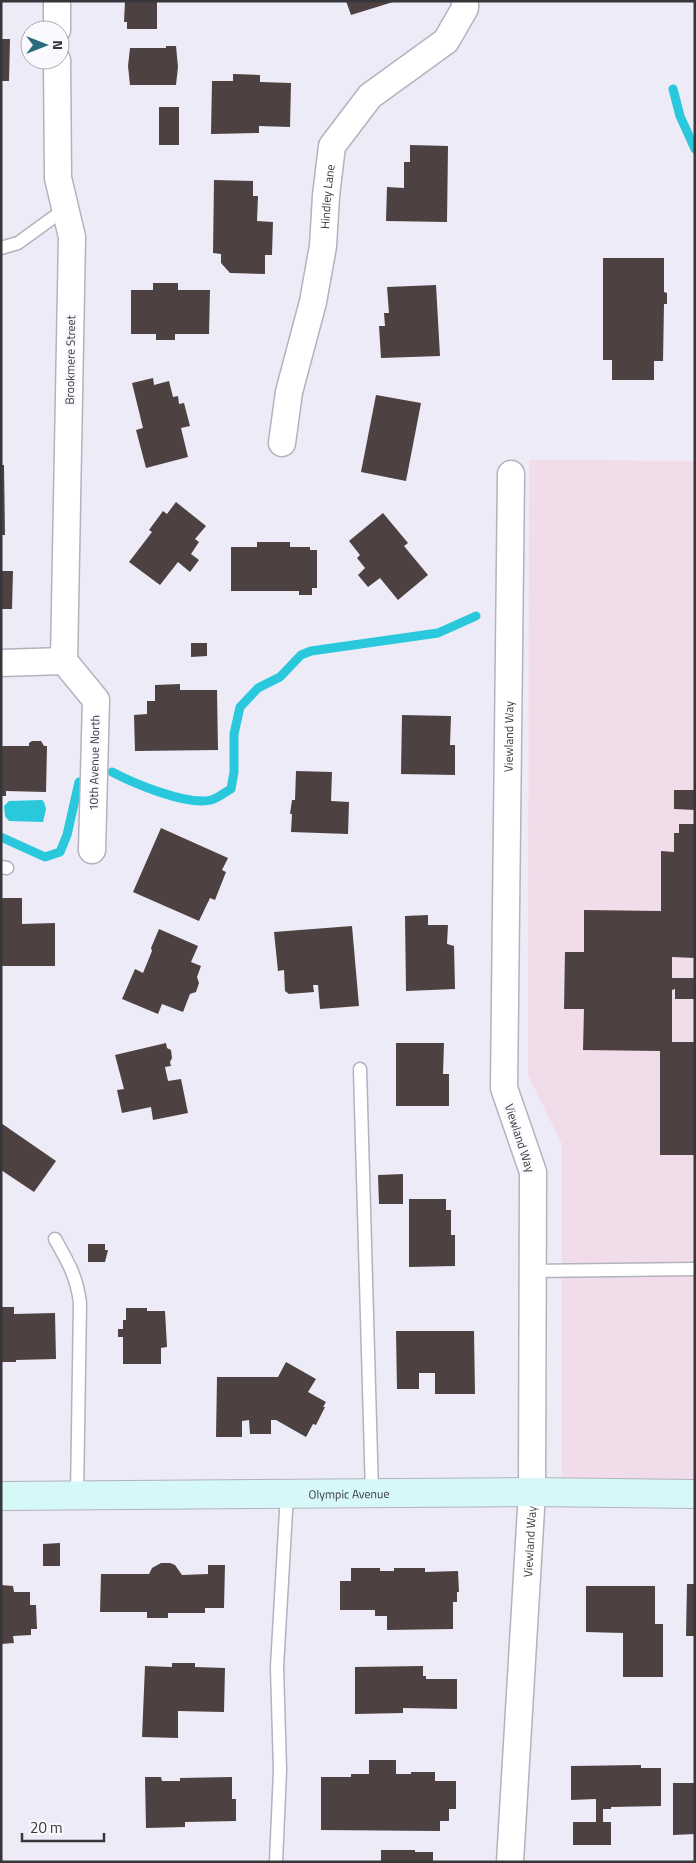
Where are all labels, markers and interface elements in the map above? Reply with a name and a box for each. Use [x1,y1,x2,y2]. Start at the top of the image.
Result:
north arrow [20,20,70,70]
text: N [48,40,69,50]
street label: Hindley Lane [315,163,339,230]
street label: Brookmere Street [60,314,80,405]
street label: Viewland Way [498,701,518,772]
street label: 10th Avenue North [84,715,104,811]
street label: Viewland Way [500,1101,540,1175]
street label: Olympic Avenue [308,1484,390,1503]
street label: Viewland Way [517,1505,541,1578]
scale bar [22,1810,105,1842]
text: 20 m [30,1816,63,1839]

